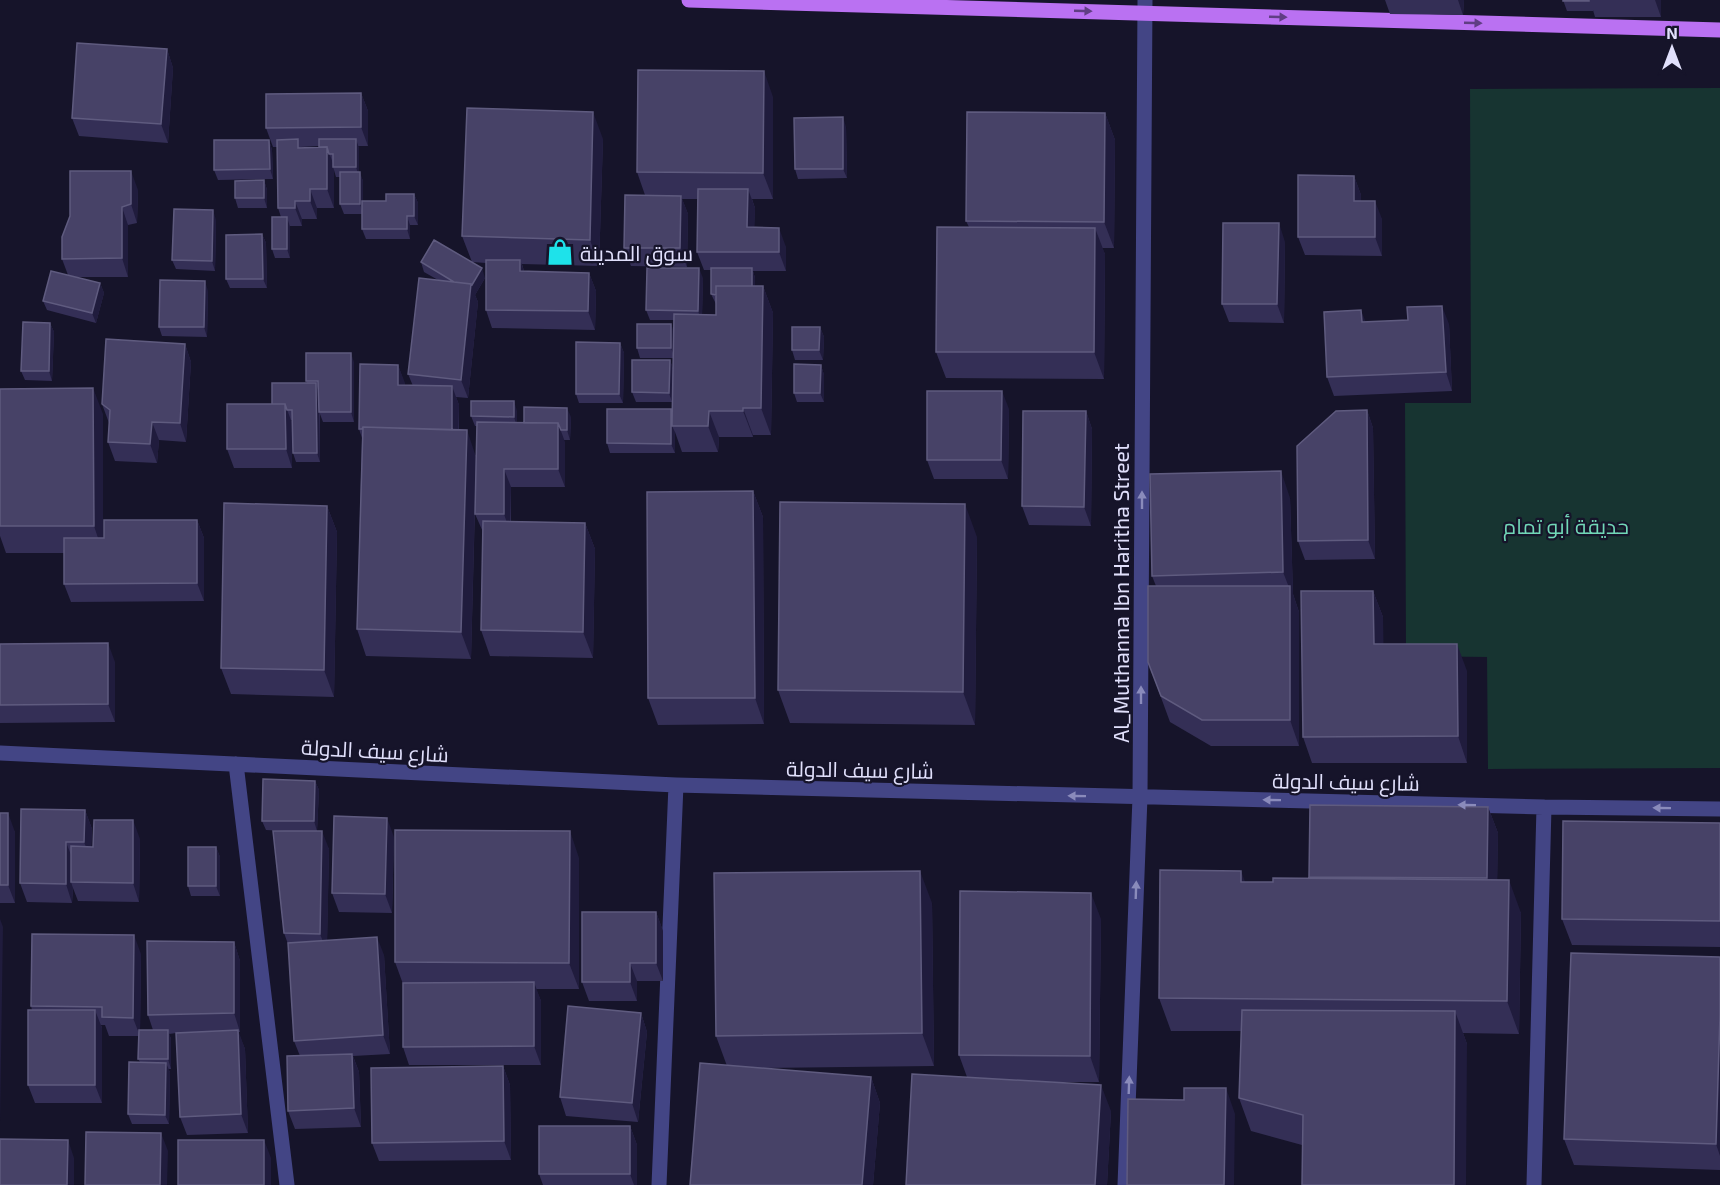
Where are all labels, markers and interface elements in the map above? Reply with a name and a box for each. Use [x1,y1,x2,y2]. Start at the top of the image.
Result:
one-way arrow [1074,7,1093,16]
one-way arrow [1269,12,1288,22]
one-way arrow [1464,18,1483,27]
north arrow [1642,18,1702,78]
text: N [1666,23,1678,42]
shop icon: سوق المدينة [545,237,575,267]
place label: سوق المدينة [580,240,693,267]
street label: Al_Muthanna Ibn Haritha Street [1108,443,1133,743]
one-way arrow [1137,490,1147,509]
park label: حديقة أبو تمام [1503,513,1629,541]
one-way arrow [1136,685,1145,704]
street label: شارع سيف الدولة [300,734,449,769]
street label: شارع سيف الدولة [786,755,934,786]
street label: شارع سيف الدولة [1272,767,1420,798]
one-way arrow [1067,791,1086,800]
one-way arrow [1262,796,1281,805]
one-way arrow [1457,800,1476,810]
one-way arrow [1652,803,1671,813]
one-way arrow [1132,880,1141,899]
one-way arrow [1124,1075,1134,1094]

